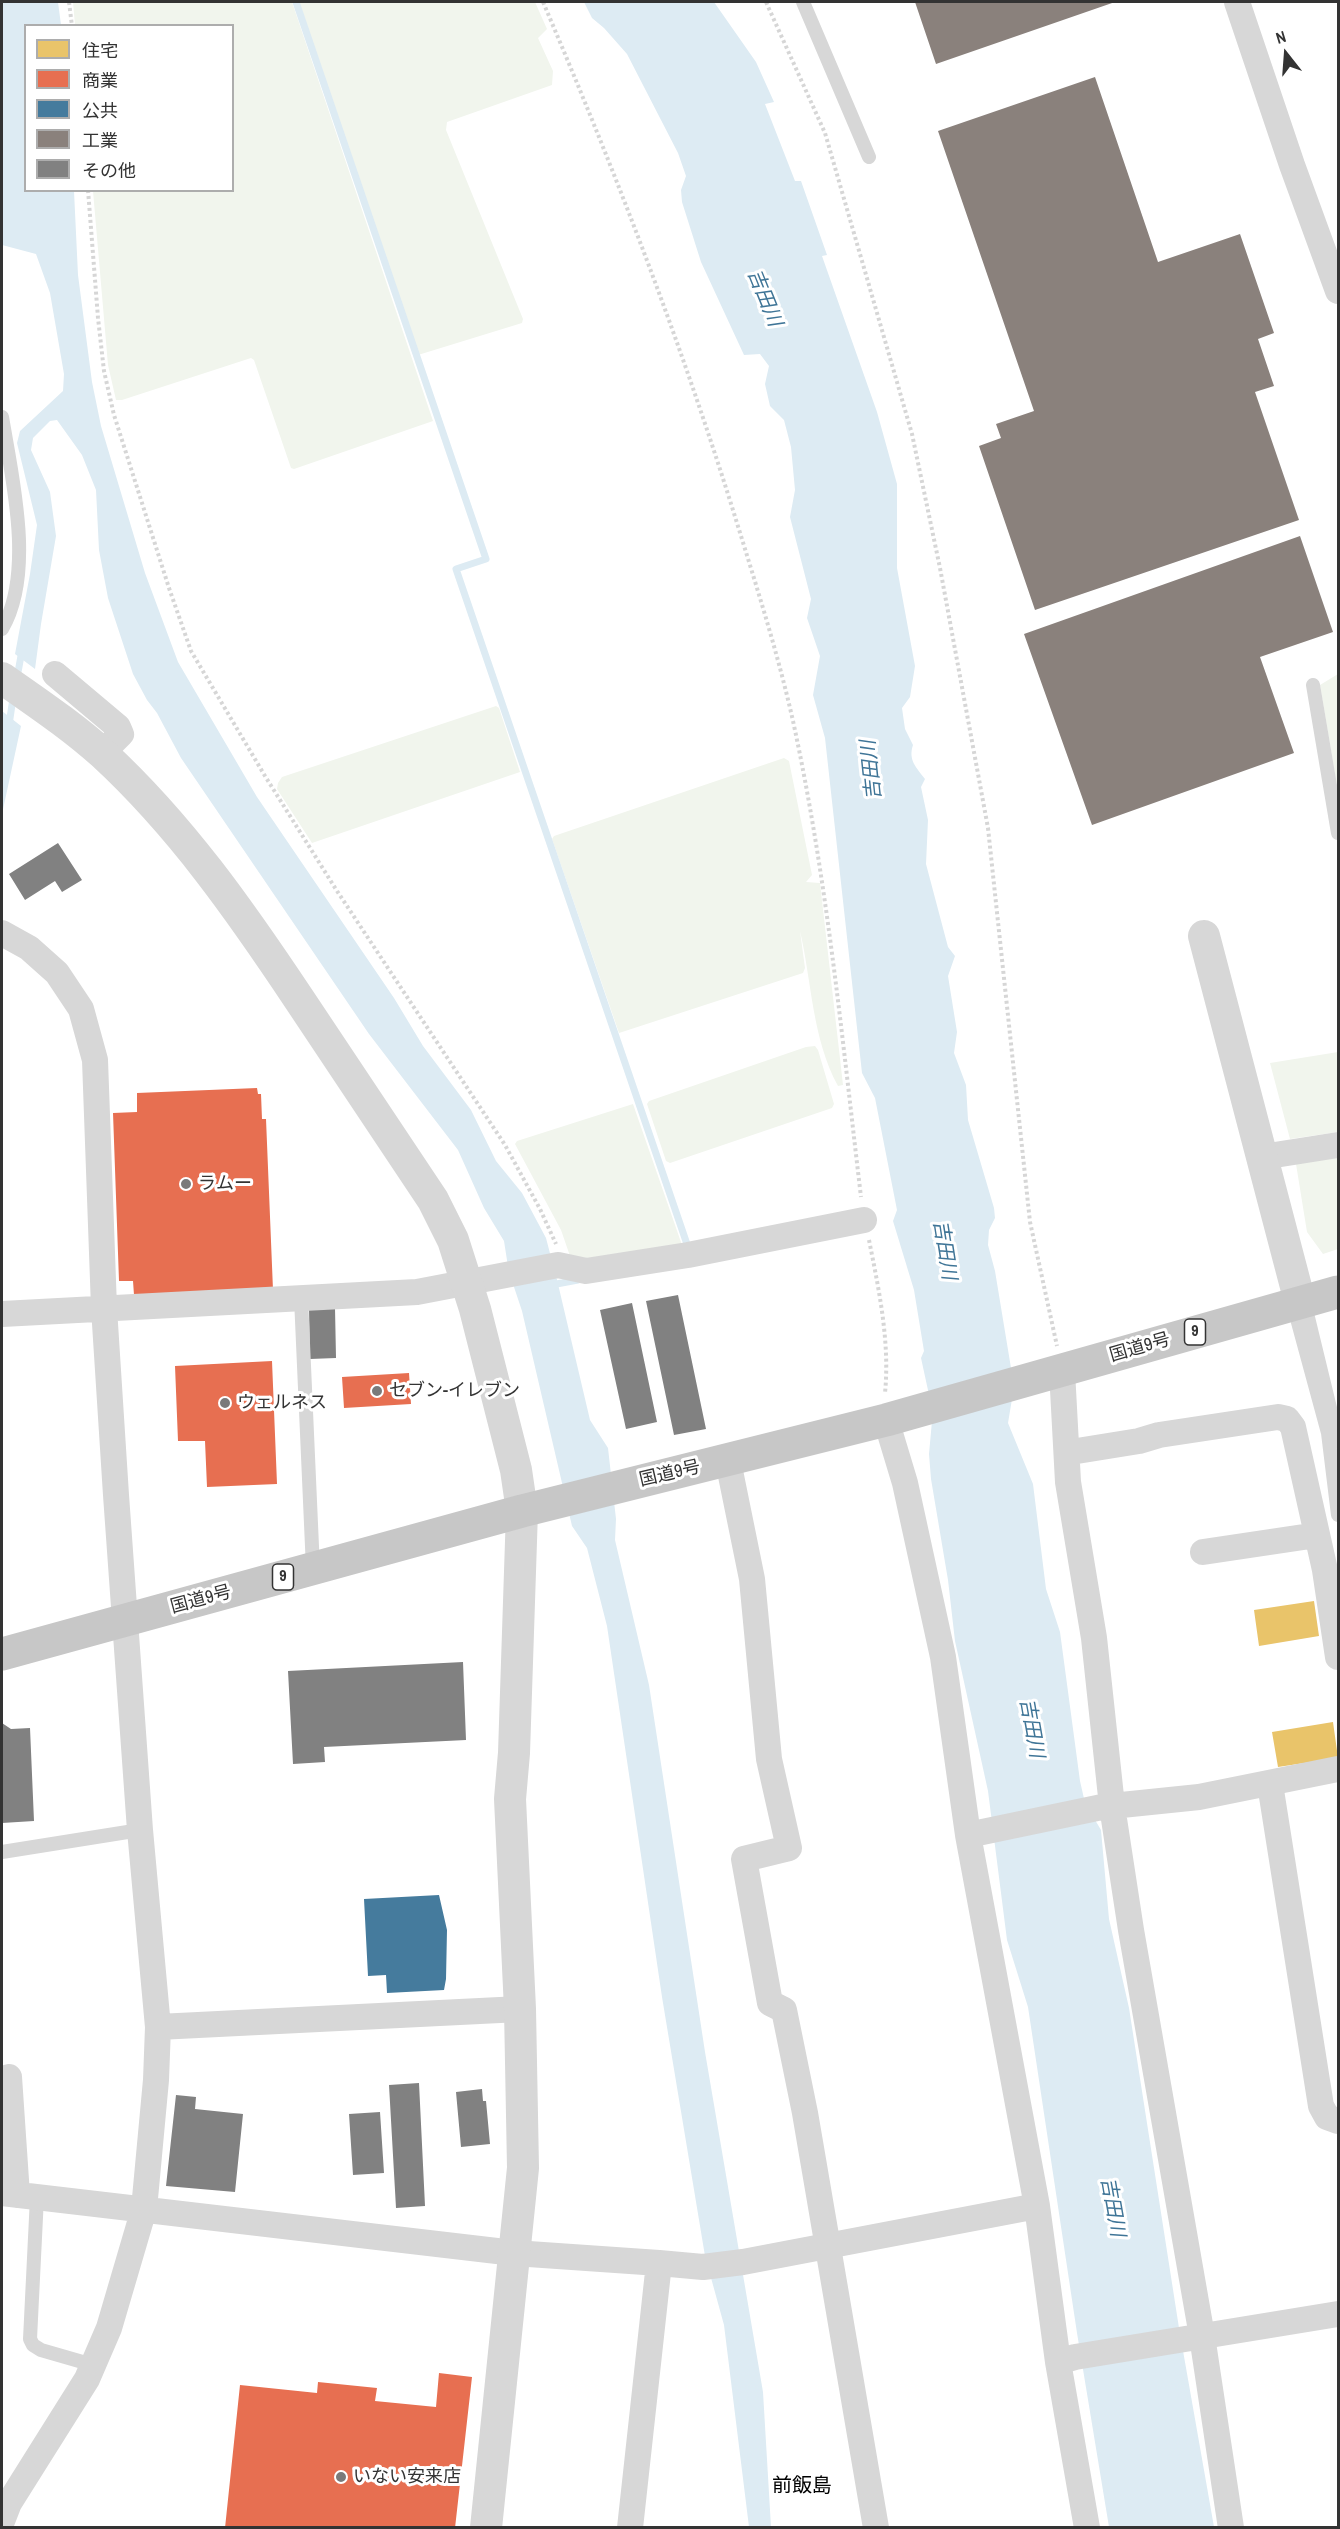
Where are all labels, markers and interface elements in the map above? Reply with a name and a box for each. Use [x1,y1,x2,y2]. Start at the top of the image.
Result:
legend [24,24,234,192]
north arrow [1256,24,1316,84]
text: N [1273,25,1288,49]
text: 住宅 [82,38,118,63]
text: 商業 [82,68,118,93]
text: 公共 [82,98,118,123]
text: 工業 [82,128,118,153]
text: その他 [82,158,136,183]
water label: 吉田川 [742,266,786,330]
water label: 吉田川 [857,739,887,801]
place label: ラムー [198,1173,252,1195]
marker: ラムー [179,1177,193,1191]
water label: 吉田川 [927,1218,961,1282]
road number: 9 [1184,1319,1206,1345]
street label: 国道9号 [1107,1329,1173,1367]
place label: セブン-イレブン [389,1380,520,1402]
marker: セブン-イレブン [370,1384,384,1398]
place label: ウェルネス [237,1392,327,1414]
marker: ウェルネス [218,1396,232,1410]
street label: 国道9号 [637,1456,703,1492]
road number: 9 [272,1564,294,1590]
street label: 国道9号 [168,1582,234,1618]
water label: 吉田川 [1014,1696,1048,1760]
water label: 吉田川 [1095,2175,1129,2239]
place label: いない安来店 [353,2466,461,2488]
marker: いない安来店 [334,2470,348,2484]
district label: 前飯島 [772,2475,832,2499]

